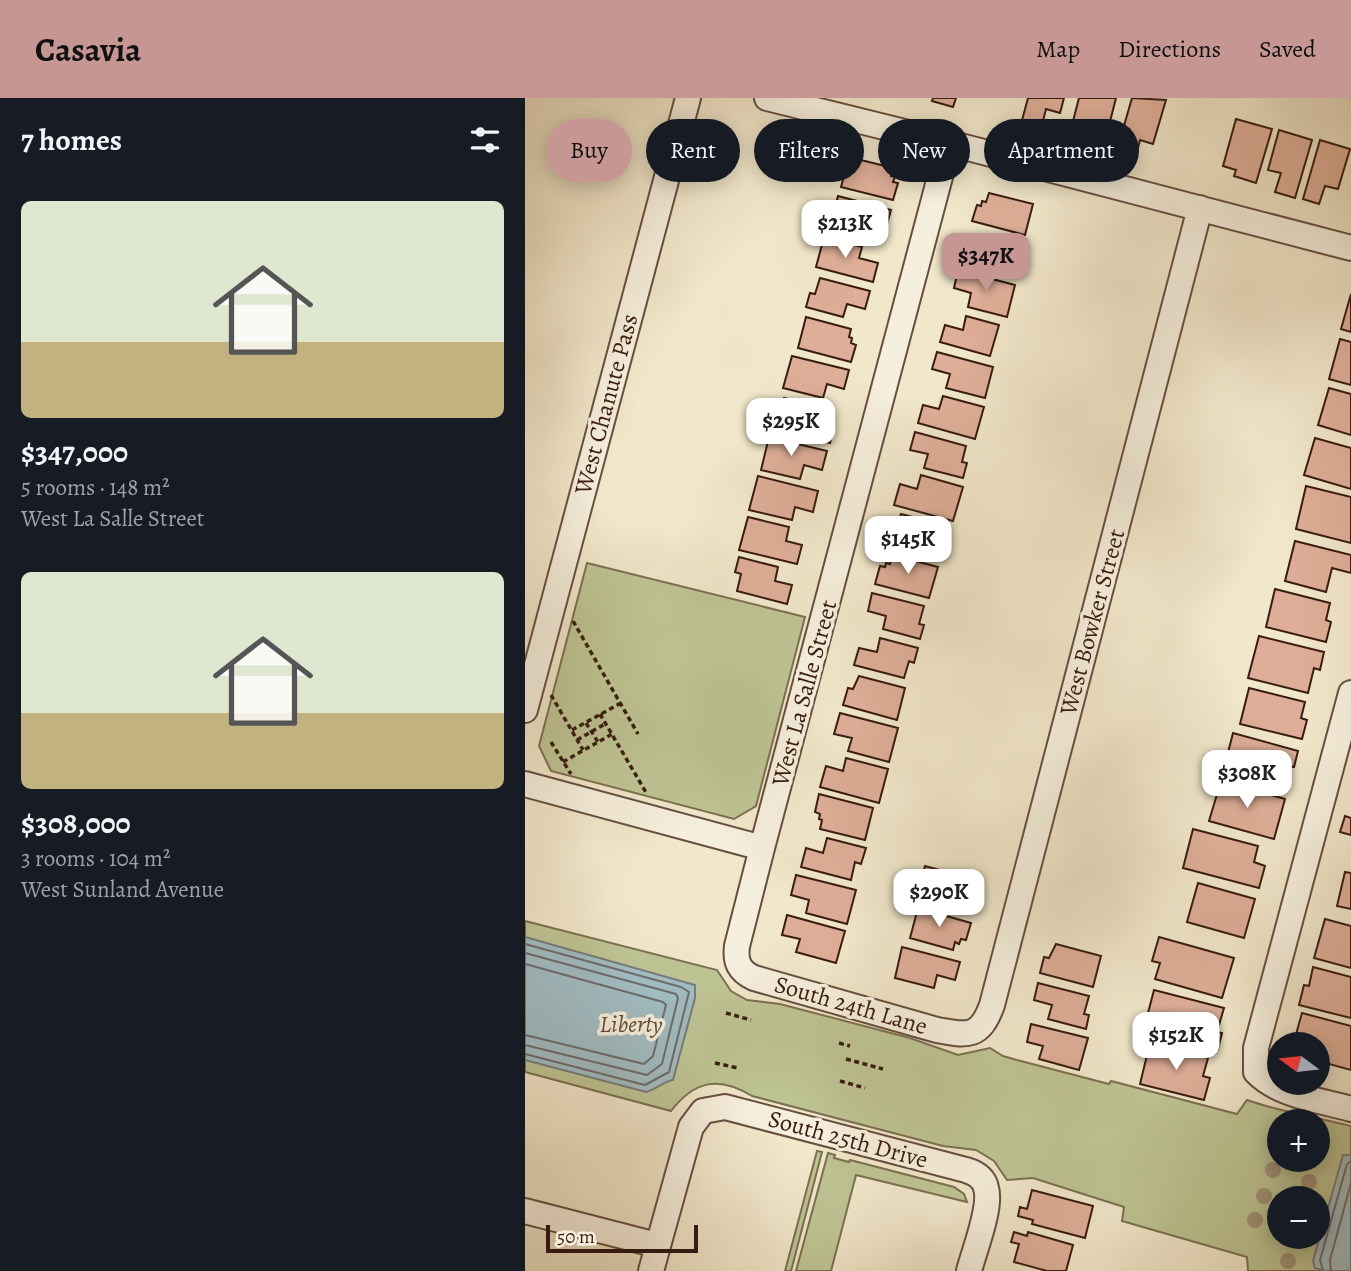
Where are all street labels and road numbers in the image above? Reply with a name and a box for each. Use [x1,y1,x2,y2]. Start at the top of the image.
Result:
street label: West Chanute Pass [566,310,645,499]
street label: West Bowker Street [1052,525,1132,720]
street label: West La Salle Street [764,596,844,791]
street label: South 24th Lane [771,968,931,1042]
street label: South 25th Drive [765,1102,931,1176]

